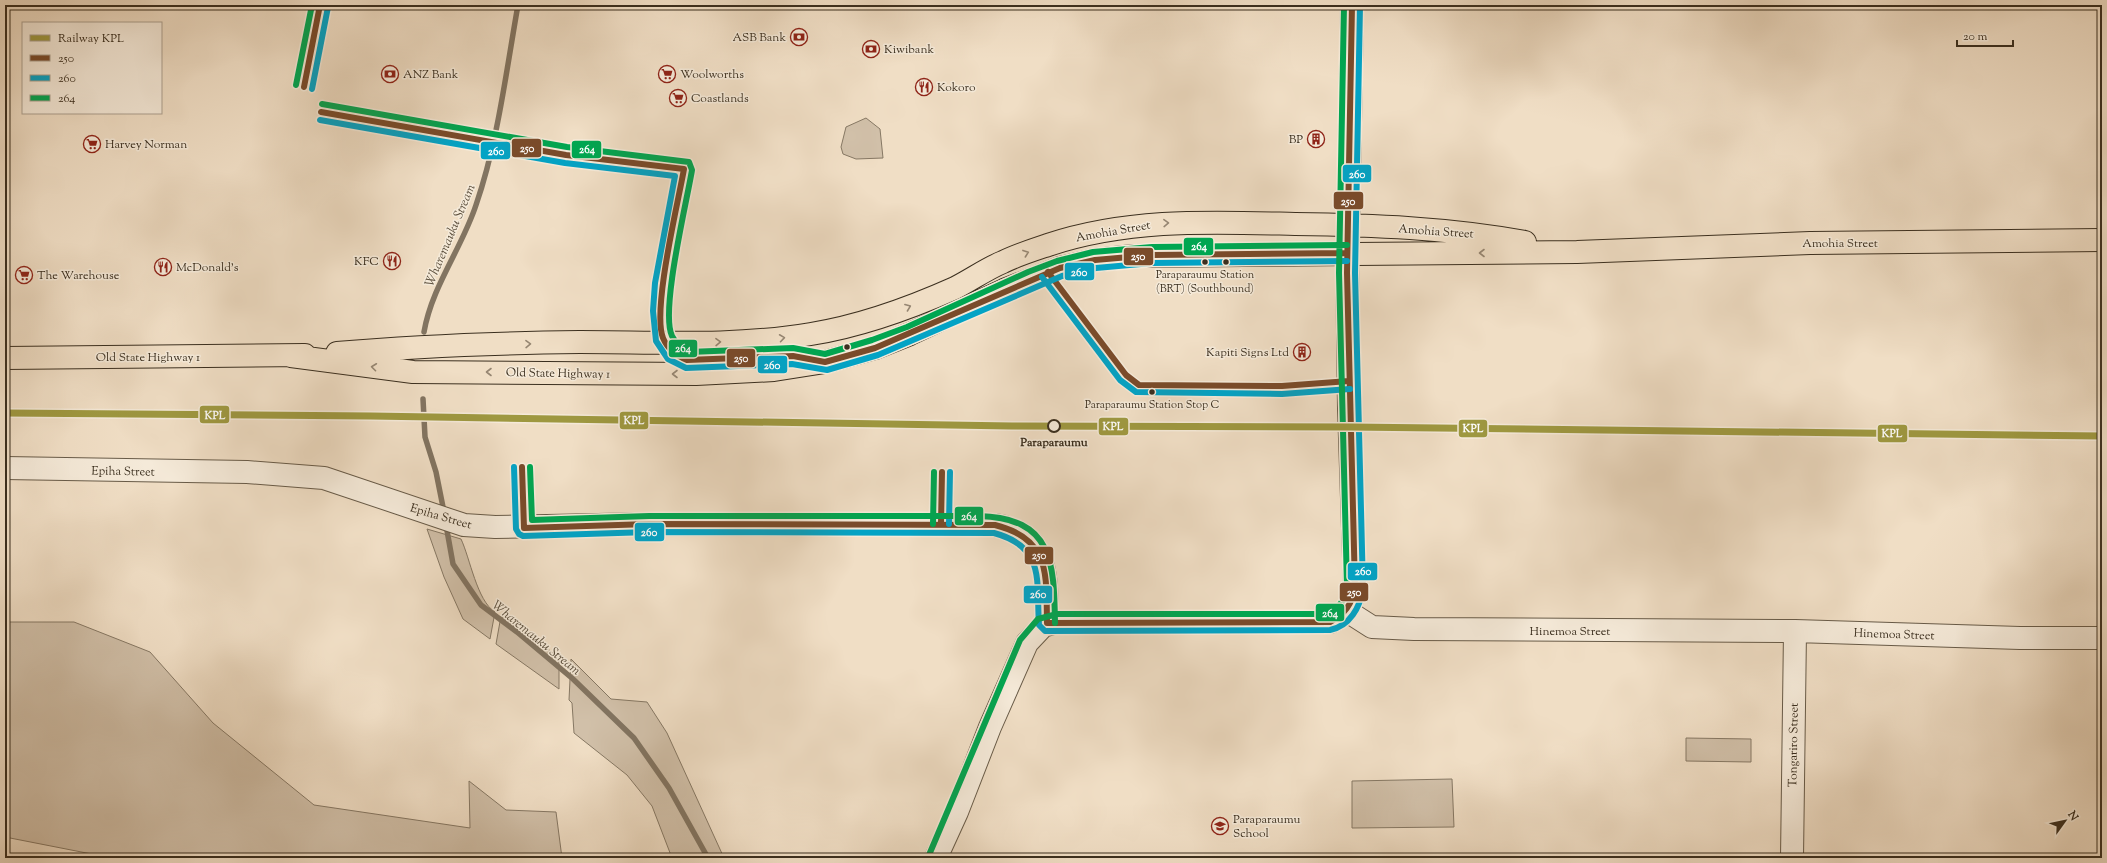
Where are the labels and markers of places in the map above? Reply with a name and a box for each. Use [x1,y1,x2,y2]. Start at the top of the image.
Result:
bank icon: ASB Bank [789,27,809,47]
place label: ASB Bank [732,29,786,47]
bank icon: Kiwibank [861,39,881,59]
place label: Kiwibank [884,41,934,59]
bank icon: ANZ Bank [380,64,400,84]
supermarket icon: Woolworths [657,64,677,84]
place label: ANZ Bank [403,66,459,84]
place label: Woolworths [680,66,744,84]
restaurant icon: Kokoro [914,77,934,97]
place label: Kokoro [937,79,976,97]
supermarket icon: Coastlands [668,88,688,108]
place label: Coastlands [691,90,749,108]
building icon: BP [1306,129,1326,149]
place label: BP [1289,131,1303,149]
supermarket icon: Harvey Norman [82,134,102,154]
place label: Harvey Norman [105,136,187,154]
restaurant icon: KFC [382,251,402,271]
place label: KFC [354,253,379,271]
restaurant icon: McDonald's [153,257,173,277]
marker: Paraparaumu Station (BRT) (Southbound) [1200,257,1210,267]
unlabelled marker [1221,257,1231,267]
place label: McDonald's [176,259,239,277]
supermarket icon: The Warehouse [14,265,34,285]
place label: The Warehouse [37,267,120,285]
place label: Paraparaumu Station (BRT) (Southbound) [1156,267,1255,297]
unlabelled marker [842,342,852,352]
building icon: Kapiti Signs Ltd [1292,342,1312,362]
place label: Kapiti Signs Ltd [1206,344,1289,362]
marker: Paraparaumu Station Stop C [1147,387,1157,397]
place label: Paraparaumu Station Stop C [1085,397,1219,413]
marker: Paraparaumu [1047,419,1061,433]
place label: Paraparaumu [1019,434,1088,452]
place label: Paraparaumu School [1233,811,1300,843]
school or university icon: Paraparaumu School [1210,816,1230,836]

